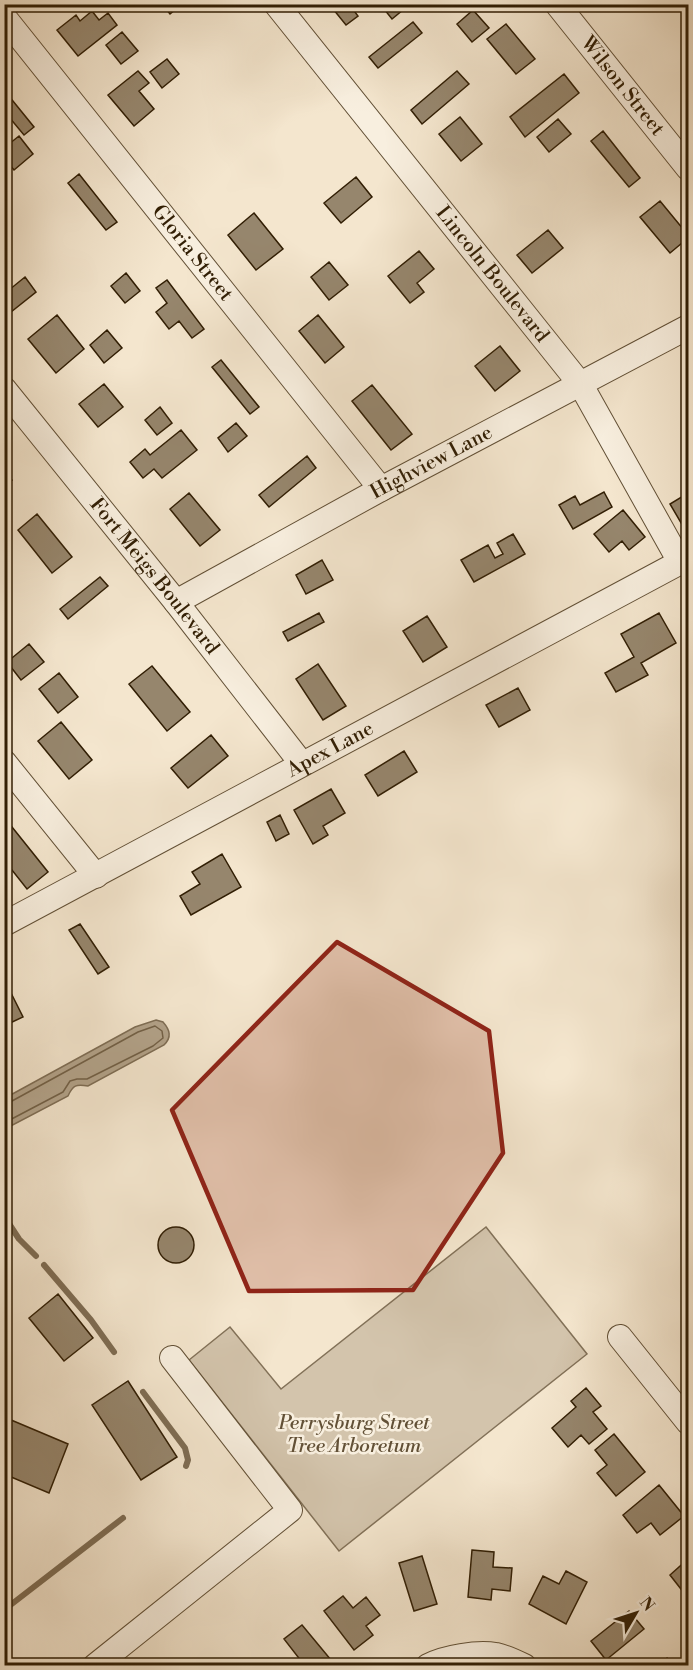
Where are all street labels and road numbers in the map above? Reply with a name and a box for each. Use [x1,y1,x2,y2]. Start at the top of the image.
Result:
street label: Wilson Street [575,30,670,141]
street label: Gloria Street [146,200,239,306]
street label: Lincoln Boulevard [430,201,555,348]
street label: Highview Lane [366,420,497,505]
street label: Fort Meigs Boulevard [84,493,225,660]
street label: Apex Lane [282,716,378,783]

